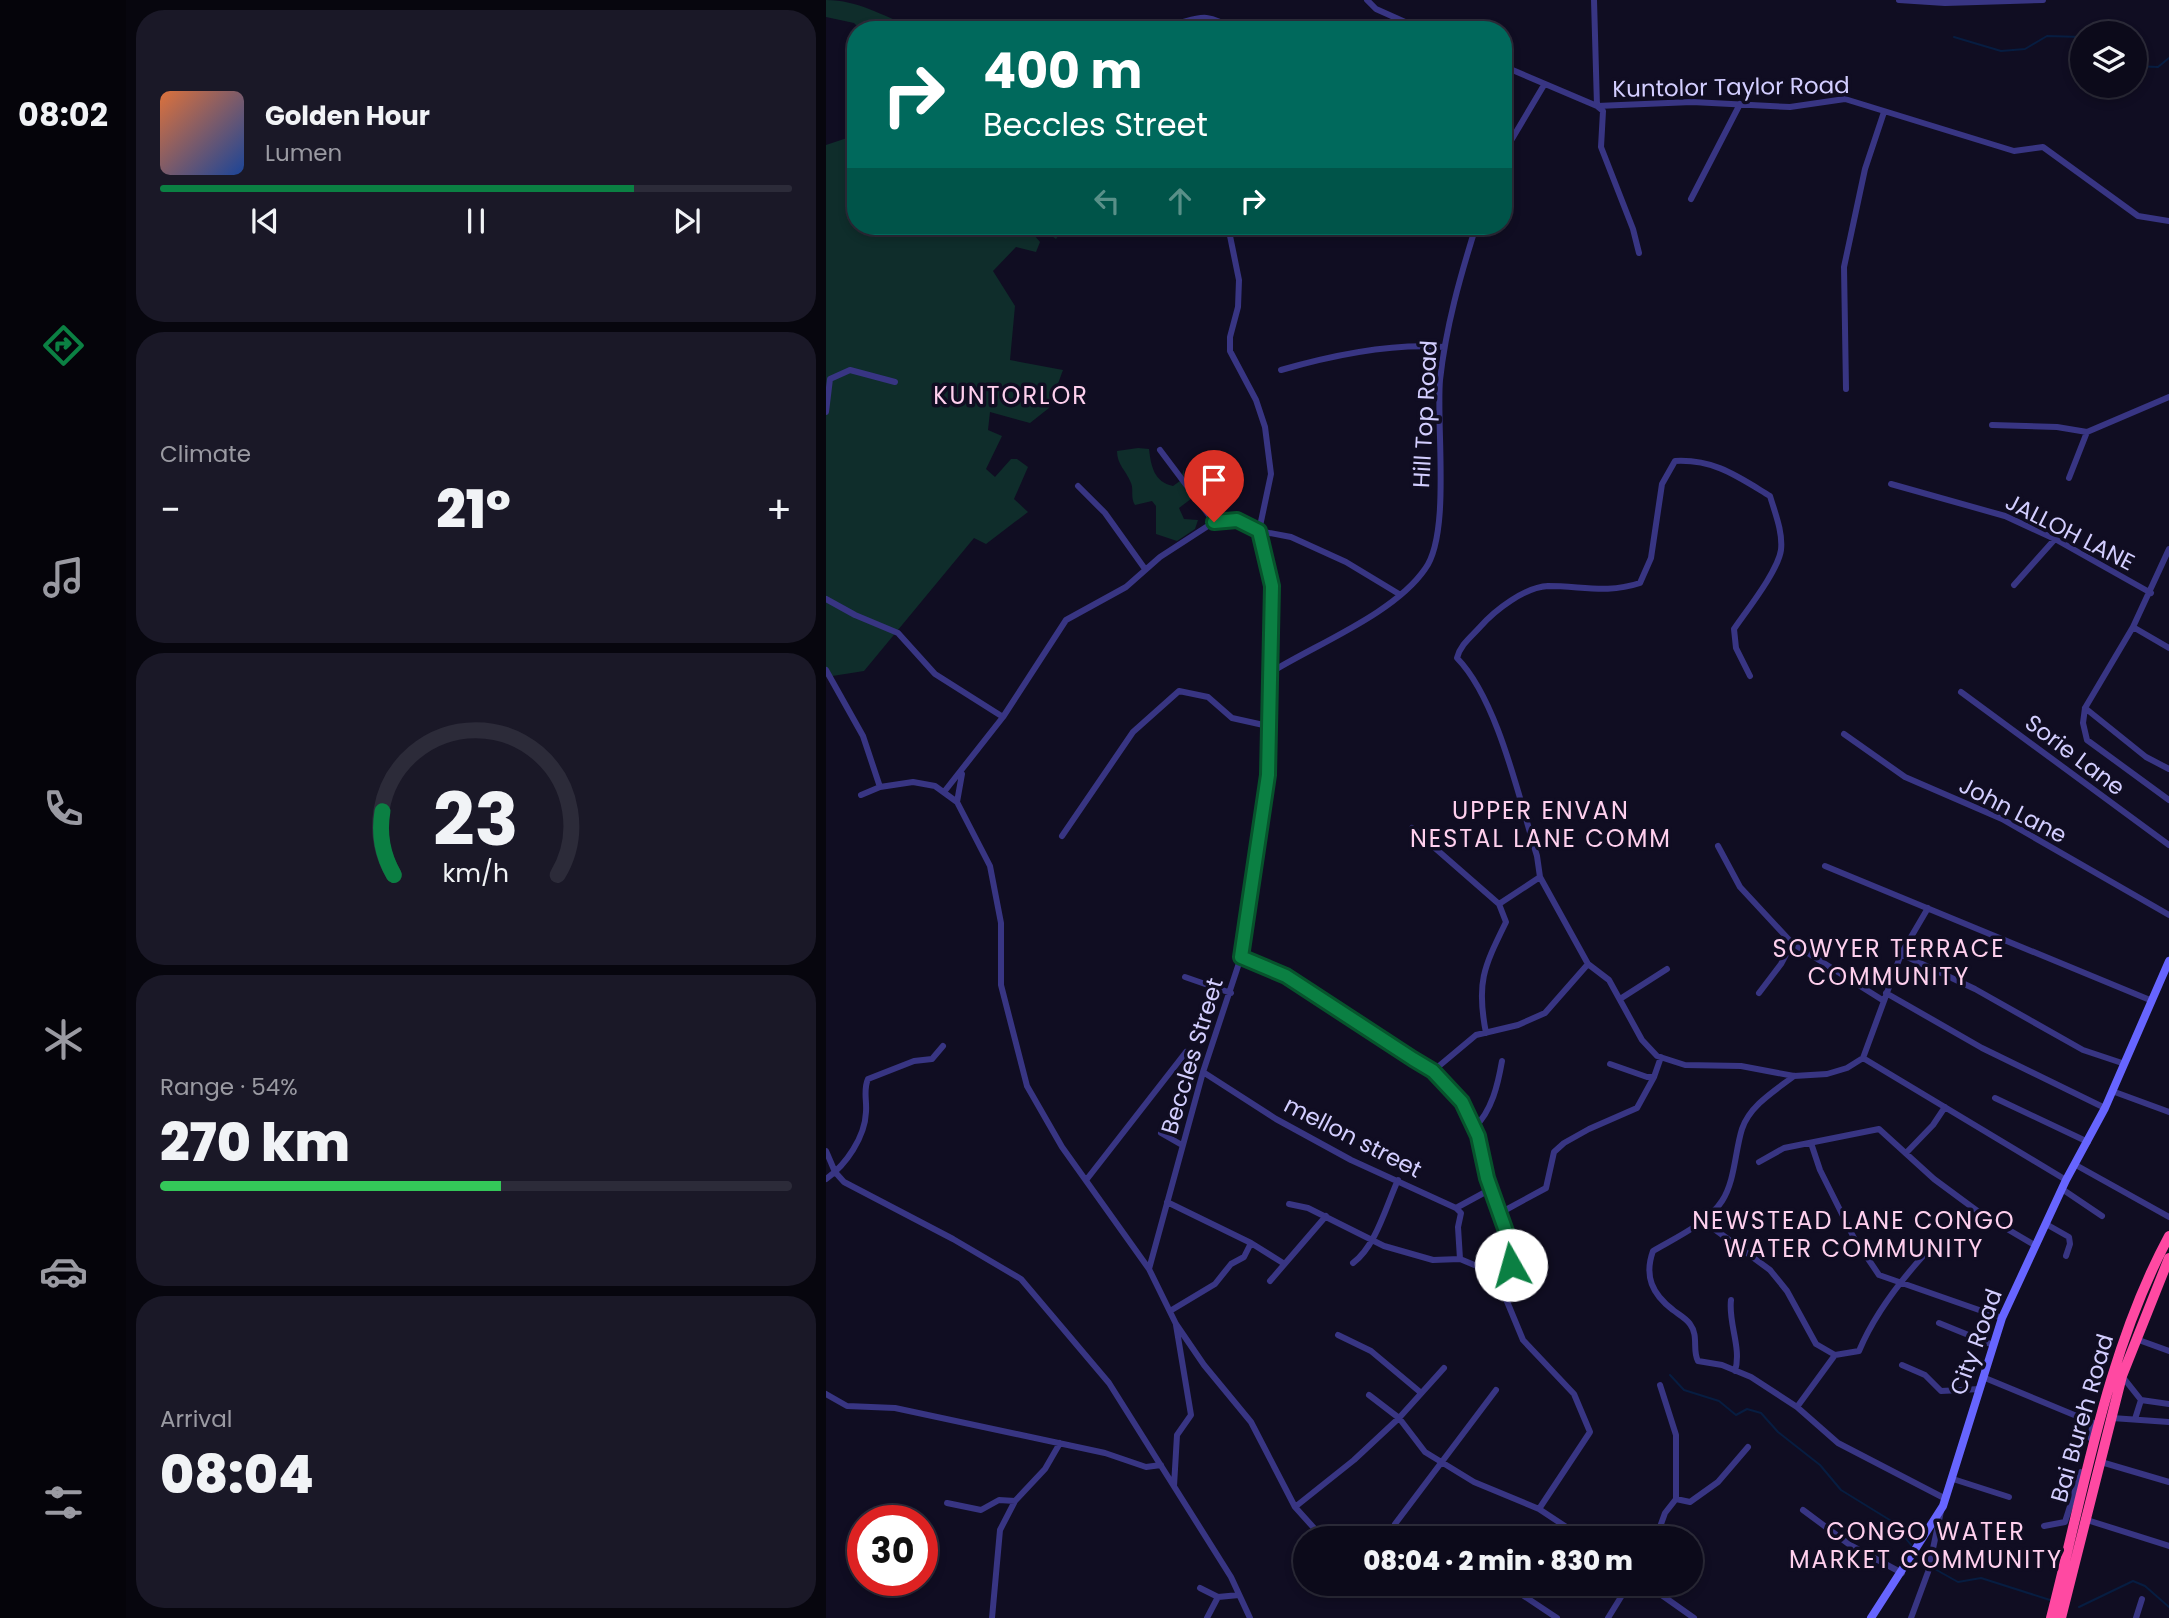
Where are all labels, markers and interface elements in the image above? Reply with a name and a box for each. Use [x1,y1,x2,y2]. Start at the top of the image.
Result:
map controls [2070,21,2147,98]
button: layers [2070,21,2147,98]
text: 400 m [983,37,1142,105]
icon: right [868,49,959,140]
street label: Kuntolor Taylor Road [1612,69,1850,105]
text: 08:02 [18,92,108,137]
text: Golden Hour [265,98,430,134]
text: Beccles Street [983,102,1208,147]
text: Lumen [265,137,342,169]
icon: left [1088,182,1126,220]
icon: ahead [1161,182,1199,220]
icon: right [1234,182,1272,220]
icon: previous [246,202,284,240]
icon: pause [457,202,495,240]
icon: next [668,202,706,240]
icon: directions [39,321,88,370]
street label: Hill Top Road [1405,339,1445,489]
district label: KUNTORLOR [933,379,1089,412]
text: Climate [160,438,251,470]
pin [1184,450,1244,522]
icon: arrive [1195,461,1233,499]
text: 21° [436,473,511,546]
text: − [160,483,181,536]
text: + [766,483,792,536]
street label: JALLOH LANE [2000,486,2140,578]
icon: music [39,553,88,602]
street label: Sorie Lane [2019,707,2131,803]
text: 23 [433,769,519,870]
street label: John Lane [1954,769,2072,851]
icon: phone [39,784,88,833]
district label: UPPER ENVAN NESTAL LANE COMM [1410,794,1672,855]
text: km/h [443,856,509,891]
district label: SOWYER TERRACE COMMUNITY [1772,932,2006,993]
street label: Beccles Street [1153,974,1231,1138]
icon: climate [39,1015,88,1064]
text: Range · 54% [160,1071,298,1103]
street label: mellon street [1279,1089,1427,1185]
text: 270 km [160,1106,350,1179]
district label: NEWSTEAD LANE CONGO WATER COMMUNITY [1692,1204,2016,1265]
position arrow [1474,1228,1548,1302]
icon: car [39,1247,88,1296]
street label: City Road [1942,1285,2010,1399]
street label: Bai Bureh Road [2043,1330,2121,1506]
text: Arrival [160,1403,232,1435]
text: 08:04 [160,1438,314,1511]
icon: filters [39,1478,88,1527]
speed limit sign: 30 [847,1505,938,1596]
district label: CONGO WATER MARKET COMMUNITY [1789,1515,2063,1576]
text: 08:04 · 2 min · 830 m [1363,1543,1633,1579]

